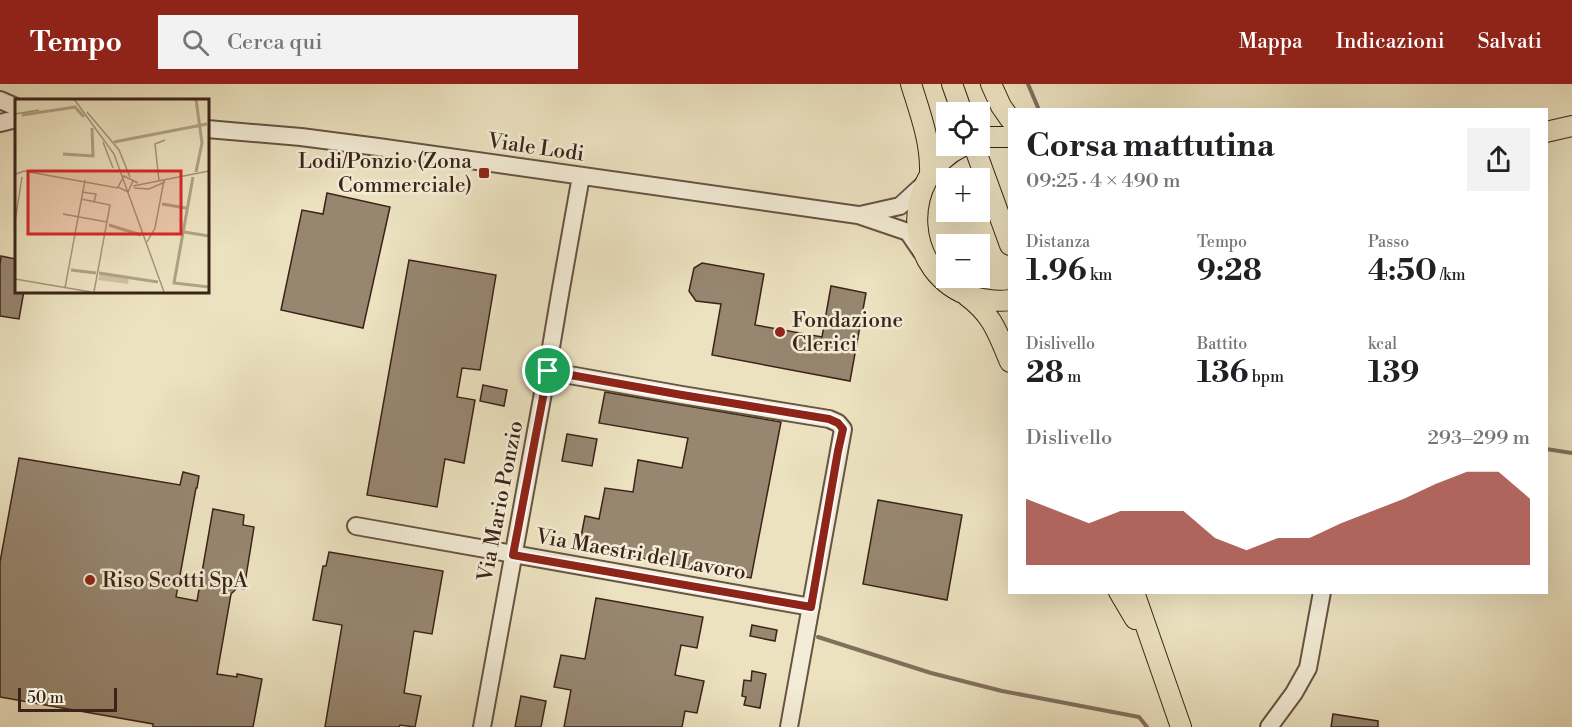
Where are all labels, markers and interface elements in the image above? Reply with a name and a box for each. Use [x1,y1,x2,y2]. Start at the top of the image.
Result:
search box [158,15,578,69]
text: Tempo [30,25,122,60]
icon: search [179,26,212,59]
text: Cerca qui [227,29,323,56]
text: Mappa [1239,29,1303,55]
text: Indicazioni [1336,29,1445,55]
text: Salvati [1478,29,1542,55]
inset map [15,99,208,292]
map controls [936,102,990,288]
button: locate [936,102,990,156]
text: Corsa mattutina [1026,126,1275,167]
street label: Viale Lodi [485,128,586,168]
button: share [1467,128,1530,191]
place label: Lodi/Ponzio (Zona Commerciale) [298,149,472,199]
marker: Lodi/Ponzio (Zona Commerciale) [477,166,491,180]
button: + [936,168,990,222]
text: 09:25 · 4 × 490 m [1026,169,1181,194]
text: Distanza [1026,232,1090,252]
text: Tempo [1197,232,1247,252]
text: Passo [1368,232,1409,252]
button: − [936,234,990,288]
text: 1.96 [1026,252,1087,290]
text: 9:28 [1197,252,1262,290]
text: 4:50 [1368,252,1437,290]
text: km [1087,265,1112,285]
text: /km [1437,265,1465,285]
place label: Fondazione Clerici [792,308,903,358]
marker: Fondazione Clerici [773,325,787,339]
text: Dislivello [1026,334,1095,354]
text: Battito [1197,334,1247,354]
text: kcal [1368,334,1397,354]
pin [522,345,573,396]
icon: arrive [531,354,564,387]
text: 28 [1026,354,1064,392]
text: 136 [1197,354,1248,392]
text: 139 [1368,354,1419,392]
text: m [1064,367,1081,387]
text: bpm [1248,367,1284,387]
street label: Via Mario Ponzio [472,418,529,585]
text: Dislivello [1026,426,1112,451]
text: 293–299 m [1427,426,1530,451]
street label: Via Maestri del Lavoro [533,524,748,586]
place label: Riso Scotti SpA [102,568,248,594]
marker: Riso Scotti SpA [83,573,97,587]
scale bar [18,685,117,712]
text: 50 m [27,688,64,708]

